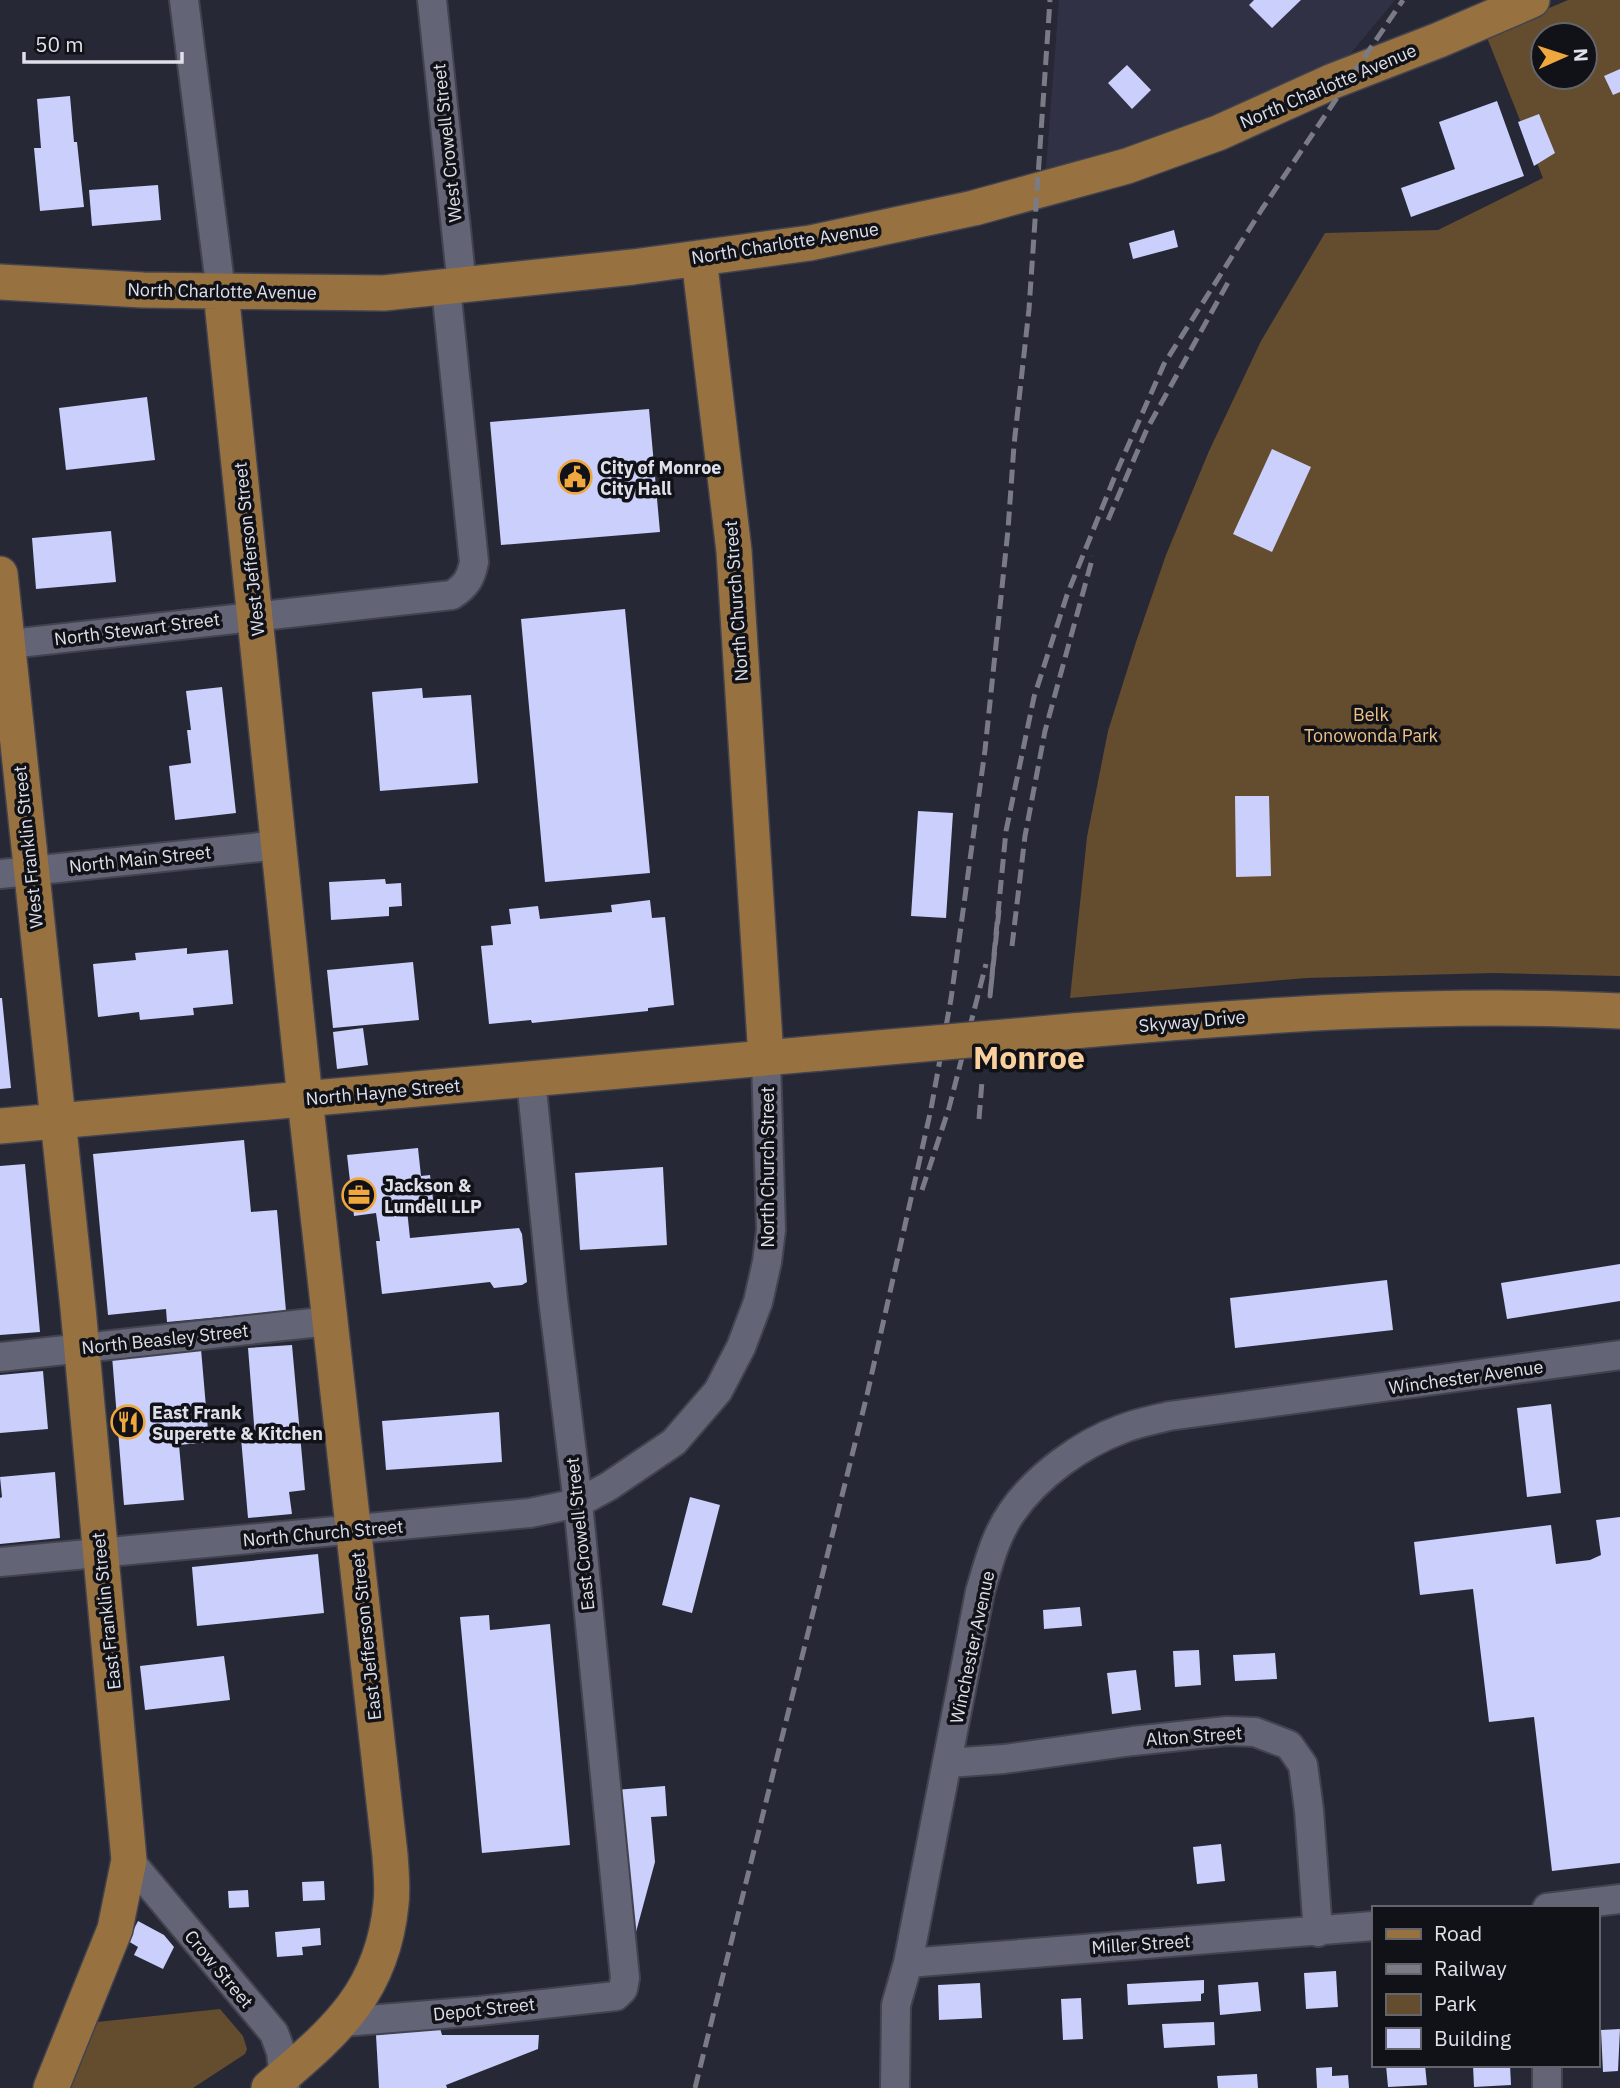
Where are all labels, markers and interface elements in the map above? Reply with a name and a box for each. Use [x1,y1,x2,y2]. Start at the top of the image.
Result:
scale bar [24,21,182,65]
north arrow [1529,21,1599,91]
text: 50 m [35,30,84,58]
street label: North Charlotte Avenue [1236,38,1420,134]
text: N [1569,48,1593,63]
street label: West Crowell Street [427,62,467,224]
street label: North Charlotte Avenue [690,217,880,269]
street label: North Charlotte Avenue [127,278,317,304]
place label: City of Monroe City Hall [600,456,721,500]
public building icon: City of Monroe City Hall [556,458,594,496]
street label: West Jefferson Street [228,461,270,637]
street label: North Church Street [719,520,753,682]
street label: North Stewart Street [53,607,221,651]
park label: Belk Tonowonda Park [1304,703,1439,747]
street label: West Franklin Street [8,764,48,930]
street label: North Main Street [68,840,212,878]
street label: Skyway Drive [1138,1005,1246,1037]
district label: Monroe [973,1036,1085,1078]
street label: North Hayne Street [305,1074,461,1110]
street label: North Church Street [756,1086,779,1248]
place label: Jackson & Lundell LLP [384,1174,482,1218]
office icon: Jackson & Lundell LLP [340,1176,378,1214]
street label: North Beasley Street [80,1319,250,1359]
street label: Winchester Avenue [1387,1355,1545,1399]
place label: East Frank Superette & Kitchen [152,1401,323,1445]
restaurant icon: East Frank Superette & Kitchen [109,1403,147,1441]
street label: East Crowell Street [561,1456,599,1612]
street label: North Church Street [242,1515,404,1551]
street label: East Franklin Street [86,1531,126,1691]
street label: East Jefferson Street [346,1551,386,1721]
street label: Winchester Avenue [945,1568,999,1726]
street label: Alton Street [1145,1721,1243,1751]
legend [1372,1906,1599,2067]
text: Road [1434,1919,1482,1947]
street label: Crow Street [180,1925,258,2013]
street label: Miller Street [1091,1929,1191,1959]
text: Railway [1434,1954,1507,1982]
text: Park [1434,1989,1477,2017]
street label: Depot Street [432,1992,536,2026]
text: Building [1434,2024,1511,2052]

